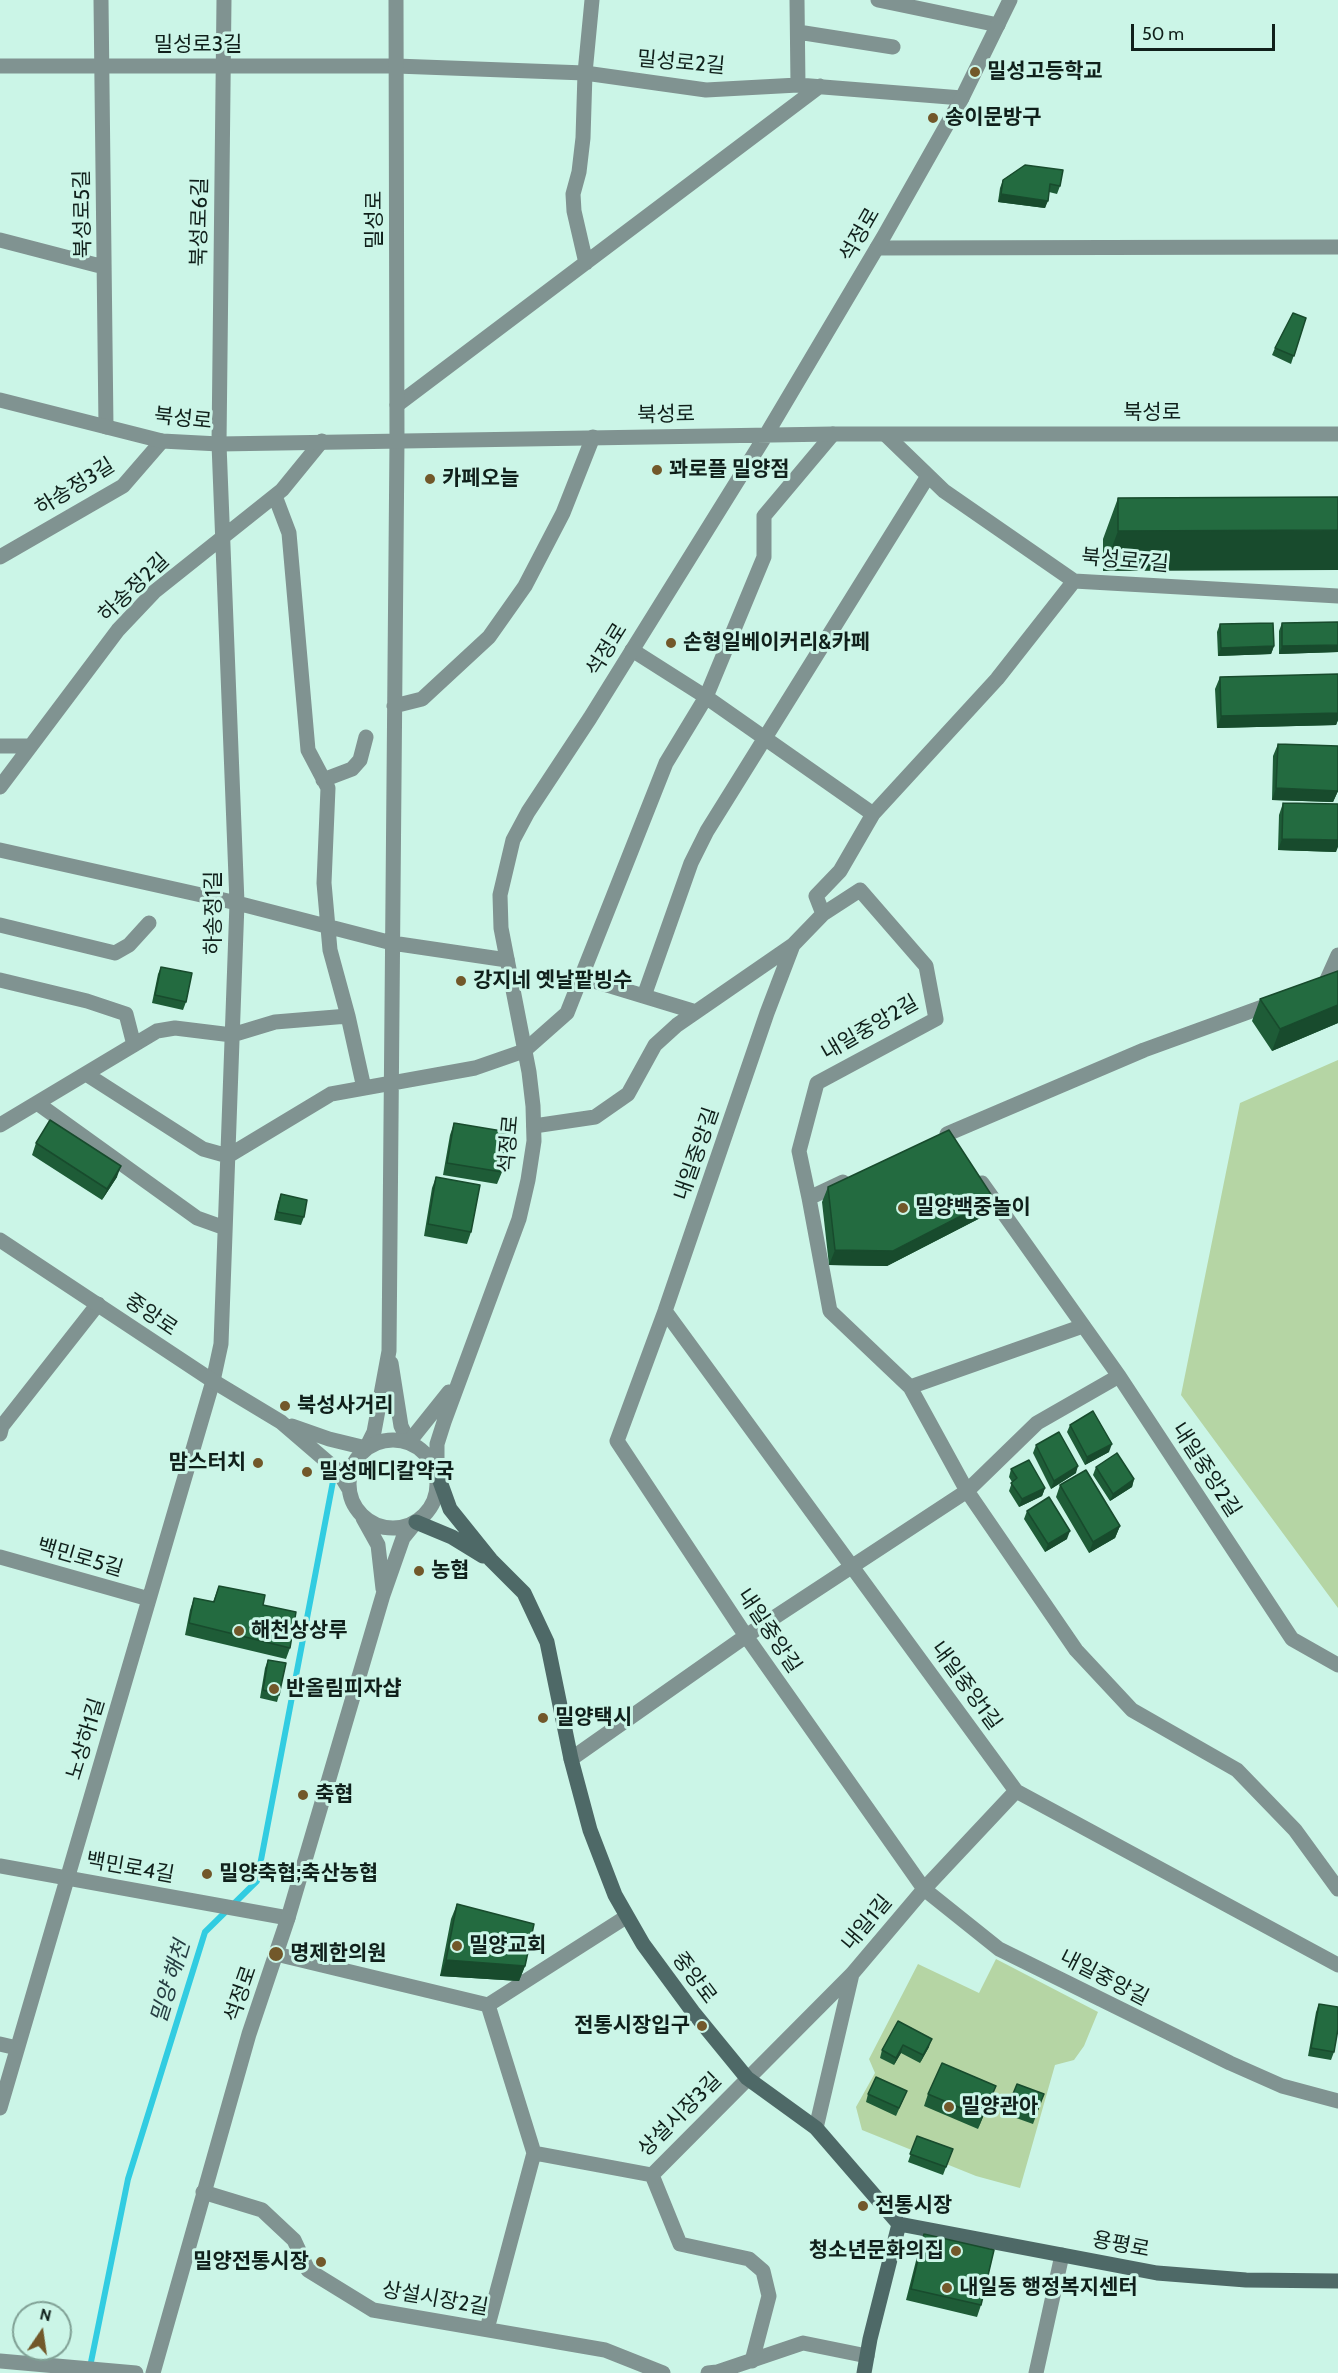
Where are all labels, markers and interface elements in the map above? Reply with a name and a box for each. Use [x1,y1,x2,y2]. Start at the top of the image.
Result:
scale bar [1134,12,1278,50]
text: 50 m [1142,23,1184,45]
street label: 밀성로3길 [154,32,242,58]
street label: 밀성로2길 [636,47,726,79]
place label: 밀성고등학교 [987,59,1103,85]
marker: 밀성고등학교 [968,65,982,79]
place label: 송이문방구 [945,105,1042,131]
marker: 송이문방구 [926,111,940,125]
street label: 북성로5길 [70,169,96,259]
street label: 북성로6길 [187,177,213,267]
street label: 밀성로 [362,191,388,249]
street label: 석정로 [835,204,885,266]
street label: 북성로 [1123,400,1181,426]
street label: 북성로 [637,402,695,428]
street label: 북성로 [153,403,213,435]
street label: 하송정3길 [31,453,119,521]
place label: 꽈로플 밀양점 [669,457,790,483]
marker: 꽈로플 밀양점 [650,463,664,477]
place label: 카페오늘 [442,466,519,492]
marker: 카페오늘 [423,472,437,486]
street label: 북성로7길 [1080,545,1170,577]
street label: 하송정2길 [93,548,175,628]
street label: 석정로 [581,619,633,681]
place label: 손형일베이커리&카페 [683,630,870,656]
marker: 손형일베이커리&카페 [664,636,678,650]
street label: 하송정1길 [201,871,227,955]
place label: 강지네 옛날팥빙수 [473,968,632,994]
marker: 강지네 옛날팥빙수 [454,974,468,988]
street label: 내일중앙2길 [817,990,923,1066]
street label: 내일중앙길 [669,1104,725,1204]
street label: 석정로 [494,1114,524,1174]
place label: 밀양백중놀이 [915,1195,1031,1221]
marker: 밀양백중놀이 [896,1201,910,1215]
street label: 중앙로 [120,1288,182,1342]
place label: 북성사거리 [297,1393,394,1419]
marker: 북성사거리 [278,1399,292,1413]
street label: 내일중앙2길 [1166,1418,1246,1522]
place label: 맘스터치 [169,1450,246,1476]
marker: 맘스터치 [251,1456,265,1470]
place label: 밀성메디칼약국 [319,1459,454,1485]
marker: 밀성메디칼약국 [300,1465,314,1479]
street label: 백민로5길 [34,1534,126,1582]
place label: 농협 [431,1558,470,1584]
marker: 농협 [412,1564,426,1578]
street label: 내일중앙길 [732,1584,806,1678]
place label: 해천상상루 [251,1618,348,1644]
marker: 해천상상루 [232,1624,246,1638]
street label: 내일중앙1길 [925,1637,1007,1735]
place label: 반올림피자샵 [286,1676,402,1702]
marker: 반올림피자샵 [267,1682,281,1696]
street label: 노상하1길 [62,1695,110,1783]
place label: 밀양택시 [555,1705,632,1731]
marker: 밀양택시 [536,1711,550,1725]
place label: 축협 [315,1782,354,1808]
marker: 축협 [296,1788,310,1802]
street label: 백민로4길 [84,1848,176,1888]
place label: 밀양축협;축산농협 [219,1861,378,1887]
marker: 밀양축협;축산농협 [200,1867,214,1881]
street label: 내일1길 [837,1890,897,1956]
place label: 밀양교회 [469,1933,546,1959]
water label: 밀양 해천 [146,1937,196,2027]
marker: 밀양교회 [450,1939,464,1953]
place label: 명제한의원 [290,1941,387,1967]
marker: 명제한의원 [267,1945,285,1963]
street label: 내일중앙길 [1055,1945,1153,2011]
street label: 중앙로 [666,1947,722,2009]
street label: 석정로 [220,1962,262,2026]
place label: 전통시장입구 [574,2013,690,2039]
marker: 전통시장입구 [695,2019,709,2033]
street label: 상설시장3길 [633,2068,727,2162]
place label: 밀양관아 [961,2094,1038,2120]
marker: 밀양관아 [942,2100,956,2114]
place label: 전통시장 [875,2193,952,2219]
marker: 전통시장 [856,2199,870,2213]
street label: 용평로 [1090,2227,1152,2263]
place label: 청소년문화의집 [809,2238,944,2264]
marker: 청소년문화의집 [949,2244,963,2258]
place label: 밀양전통시장 [193,2249,309,2275]
marker: 밀양전통시장 [314,2255,328,2269]
place label: 내일동 행정복지센터 [959,2275,1138,2301]
street label: 상설시장2길 [380,2277,490,2321]
marker: 내일동 행정복지센터 [940,2281,954,2295]
north arrow [12,2301,72,2361]
text: N [38,2304,53,2325]

